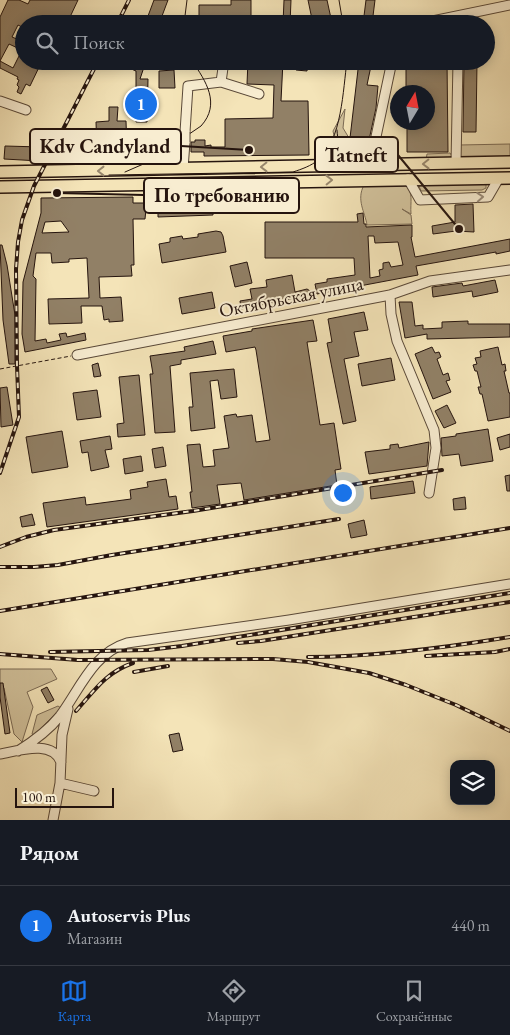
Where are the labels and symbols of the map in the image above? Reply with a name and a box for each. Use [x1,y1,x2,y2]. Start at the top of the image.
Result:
pin: 1 [125,85,157,123]
north arrow [390,85,435,130]
callout: Kdv Candyland [30,129,181,164]
text: Kdv Candyland [40,133,170,159]
callout: Tatneft [315,137,398,172]
text: Tatneft [325,142,388,168]
one-way arrow [422,159,430,169]
one-way arrow [260,162,268,172]
one-way arrow [97,166,105,176]
one-way arrow [325,175,333,185]
callout: По требованию [144,178,299,213]
text: По требованию [154,182,290,208]
one-way arrow [477,192,485,203]
street label: Октябрьская улица [217,271,366,323]
your location [330,480,356,506]
scale bar [15,785,114,808]

